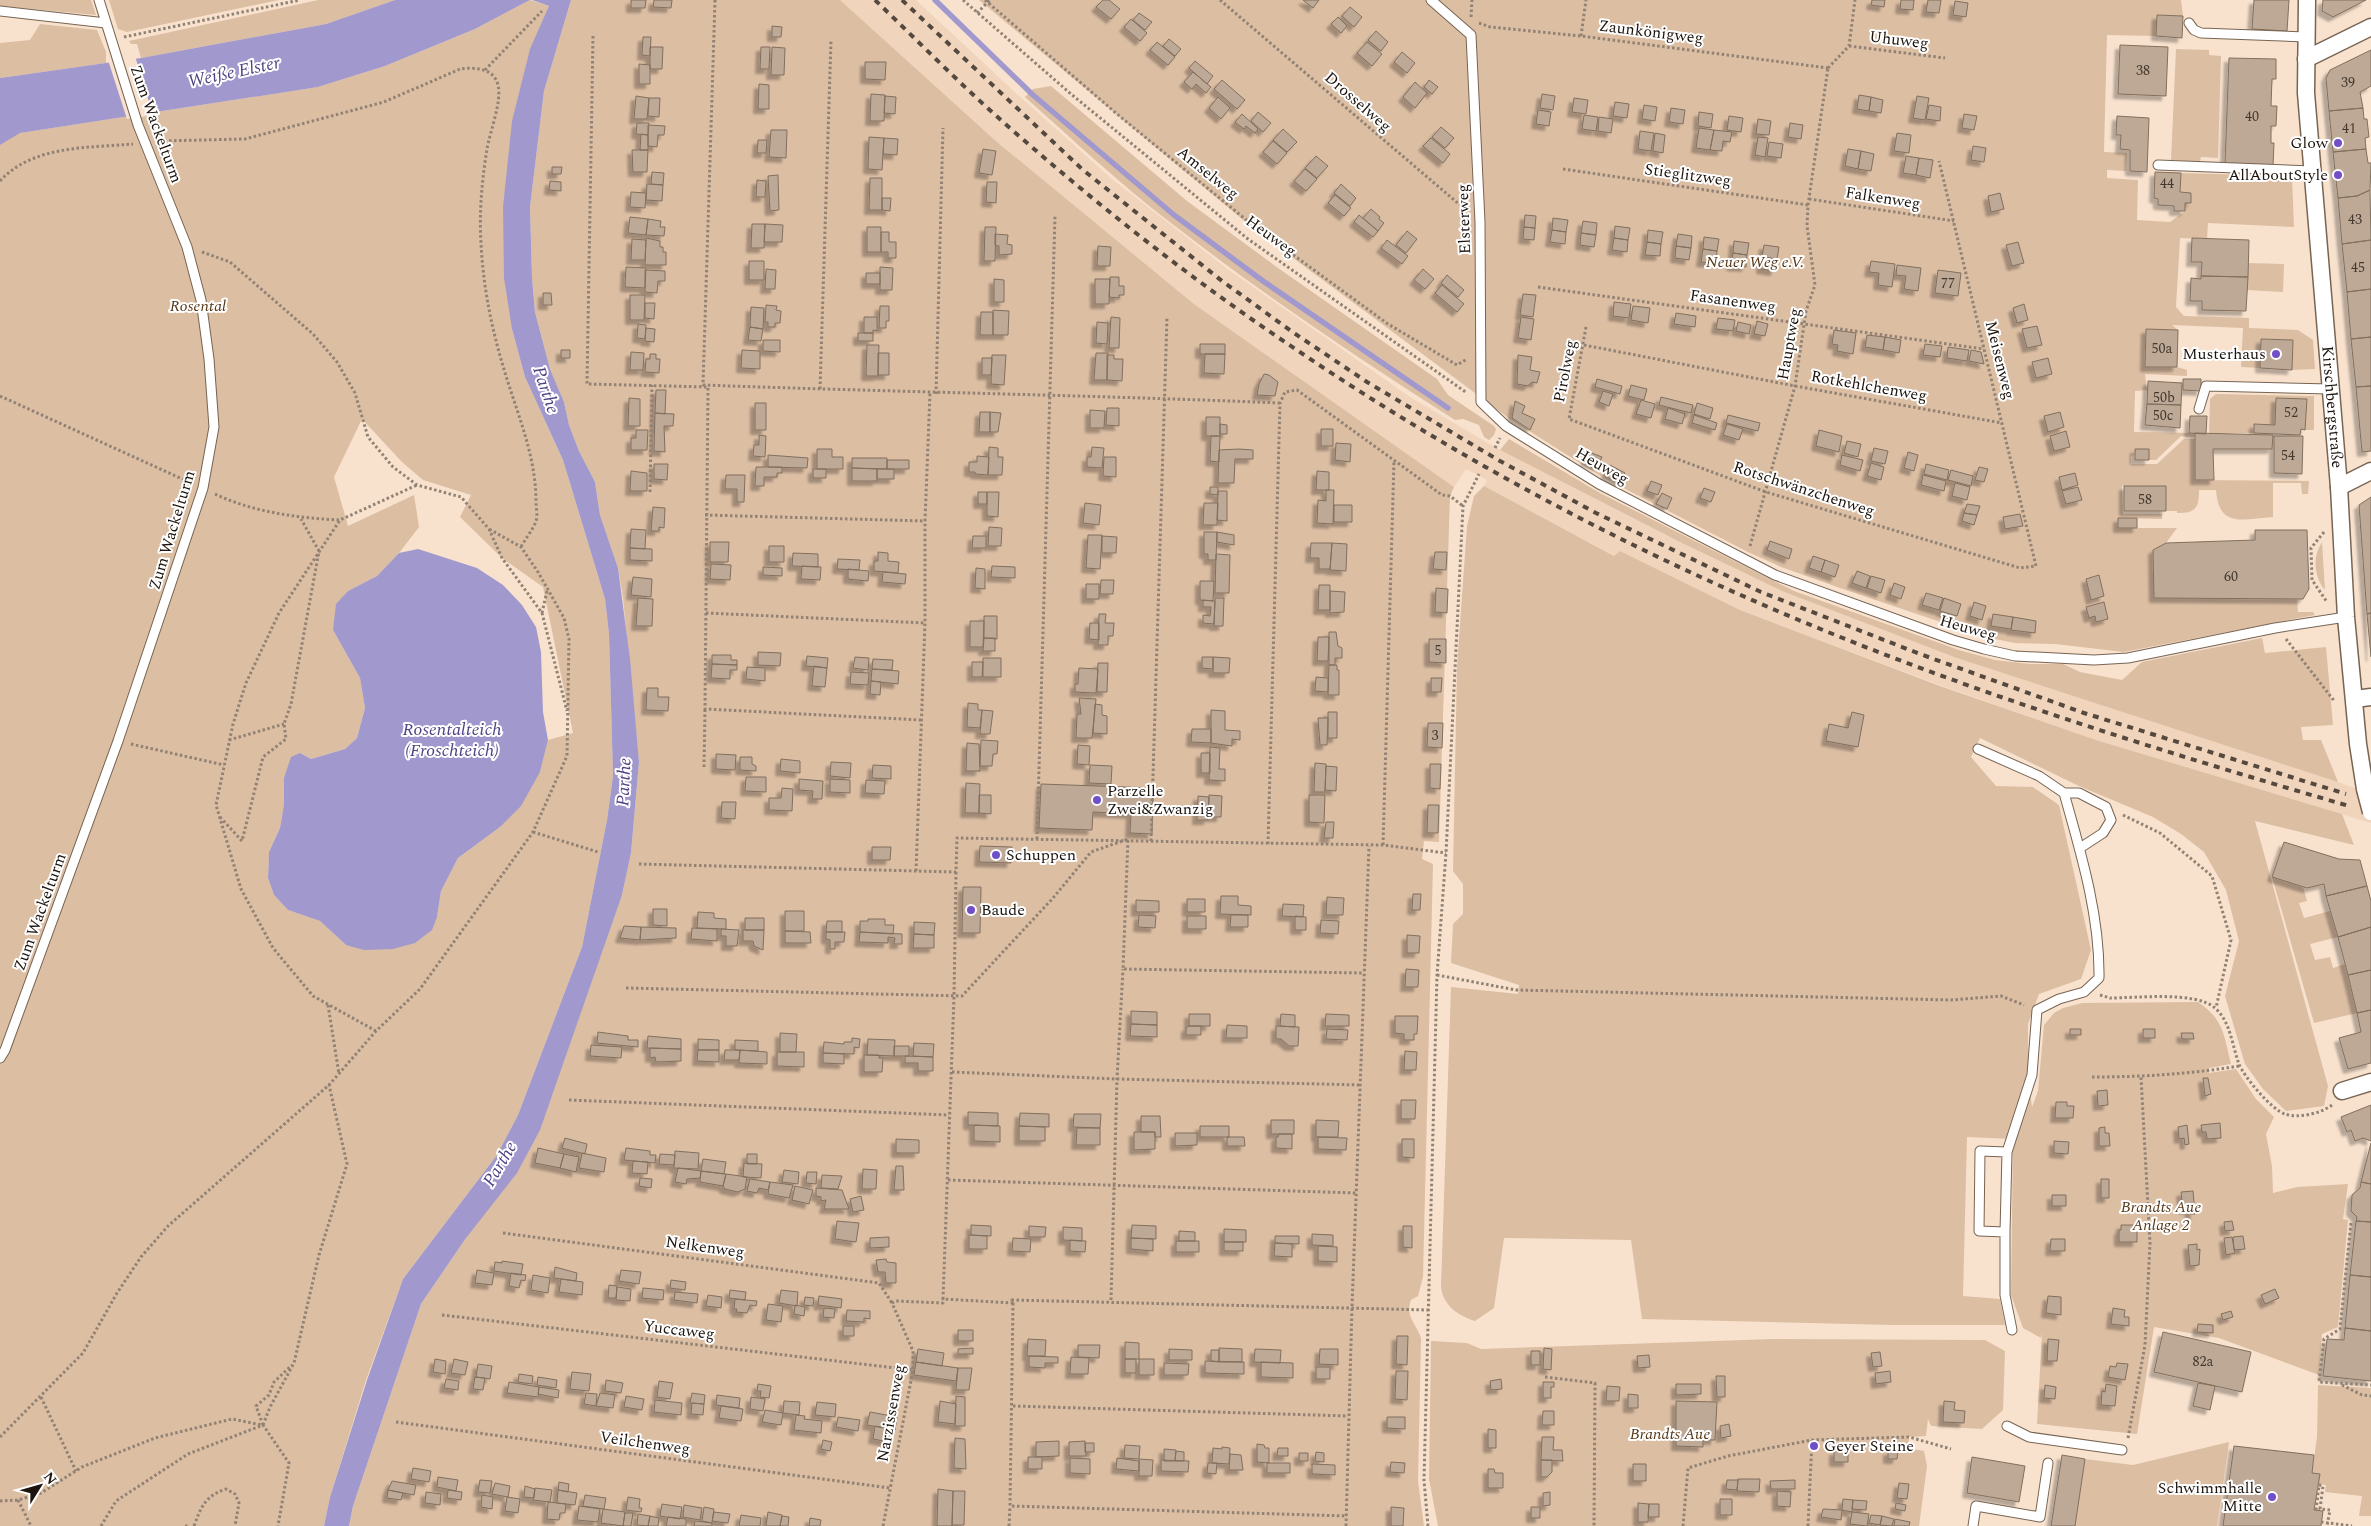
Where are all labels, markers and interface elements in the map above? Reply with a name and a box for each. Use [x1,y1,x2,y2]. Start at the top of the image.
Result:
street label: Zaunkönigweg [1597,14,1705,50]
street label: Uhuweg [1868,24,1930,56]
water label: Weiße Elster [185,49,283,95]
house number: 38 [2136,60,2150,81]
street label: Zum Wackelturm [124,62,189,186]
street label: Drosselweg [1319,66,1397,138]
house number: 39 [2341,72,2355,93]
house number: 40 [2245,106,2259,127]
house number: 41 [2342,118,2356,139]
place label: Glow [2290,131,2329,155]
marker: Glow [2332,137,2344,149]
street label: Amselweg [1172,140,1244,206]
street label: Stieglitzweg [1643,157,1733,193]
place label: AllAboutStyle [2228,163,2328,187]
marker: AllAboutStyle [2332,169,2344,181]
house number: 44 [2160,173,2174,194]
street label: Falkenweg [1844,180,1922,216]
street label: Elsterweg [1451,184,1477,254]
street label: Heuweg [1240,209,1302,263]
house number: 43 [2348,209,2362,230]
park label: Neuer Weg e.V. [1706,250,1804,274]
house number: 45 [2351,257,2365,278]
house number: 77 [1941,273,1955,294]
street label: Fasanenweg [1688,283,1778,319]
park label: Rosental [170,294,226,318]
street label: Hauptweg [1771,306,1807,382]
street label: Meisenweg [1979,318,2021,402]
street label: Pirolweg [1547,338,1583,404]
house number: 50a [2152,338,2173,359]
place label: Musterhaus [2182,342,2266,366]
street label: Kirschbergstraße [2315,345,2349,469]
marker: Musterhaus [2270,348,2282,360]
water label: Parthe [525,363,567,417]
street label: Rotkehlchenweg [1809,364,1929,408]
house number: 50b [2153,387,2175,408]
house number: 52 [2284,402,2298,423]
house number: 50c [2153,405,2174,426]
street label: Heuweg [1571,441,1633,491]
house number: 54 [2281,445,2295,466]
street label: Rotschwänzchenweg [1730,455,1878,523]
street label: Zum Wackelturm [142,467,202,593]
house number: 58 [2138,489,2152,510]
house number: 60 [2224,566,2238,587]
street label: Heuweg [1937,608,1999,648]
house number: 5 [1435,640,1442,661]
water label: Rosentalteich (Froschteich) [402,716,502,764]
house number: 3 [1432,725,1439,746]
water label: Parthe [609,757,639,807]
place label: Parzelle Zwei&Zwanzig [1107,779,1214,821]
marker: Parzelle Zwei&Zwanzig [1091,794,1103,806]
place label: Schuppen [1006,843,1076,867]
marker: Schuppen [990,849,1002,861]
street label: Zum Wackelturm [8,850,73,974]
place label: Baude [981,898,1025,922]
marker: Baude [965,904,977,916]
water label: Parthe [476,1136,524,1192]
park label: Brandts Aue Anlage 2 [2121,1195,2201,1237]
street label: Nelkenweg [664,1230,746,1264]
street label: Yuccaweg [642,1314,716,1346]
house number: 82a [2193,1351,2214,1372]
street label: Narzissenweg [871,1362,911,1464]
park label: Brandts Aue [1630,1422,1710,1446]
street label: Veilchenweg [598,1425,692,1461]
place label: Geyer Steine [1824,1434,1914,1458]
marker: Geyer Steine [1808,1440,1820,1452]
north arrow [15,1461,65,1511]
text: N [38,1468,62,1489]
place label: Schwimmhalle Mitte [2158,1476,2262,1518]
marker: Schwimmhalle Mitte [2266,1491,2278,1503]

